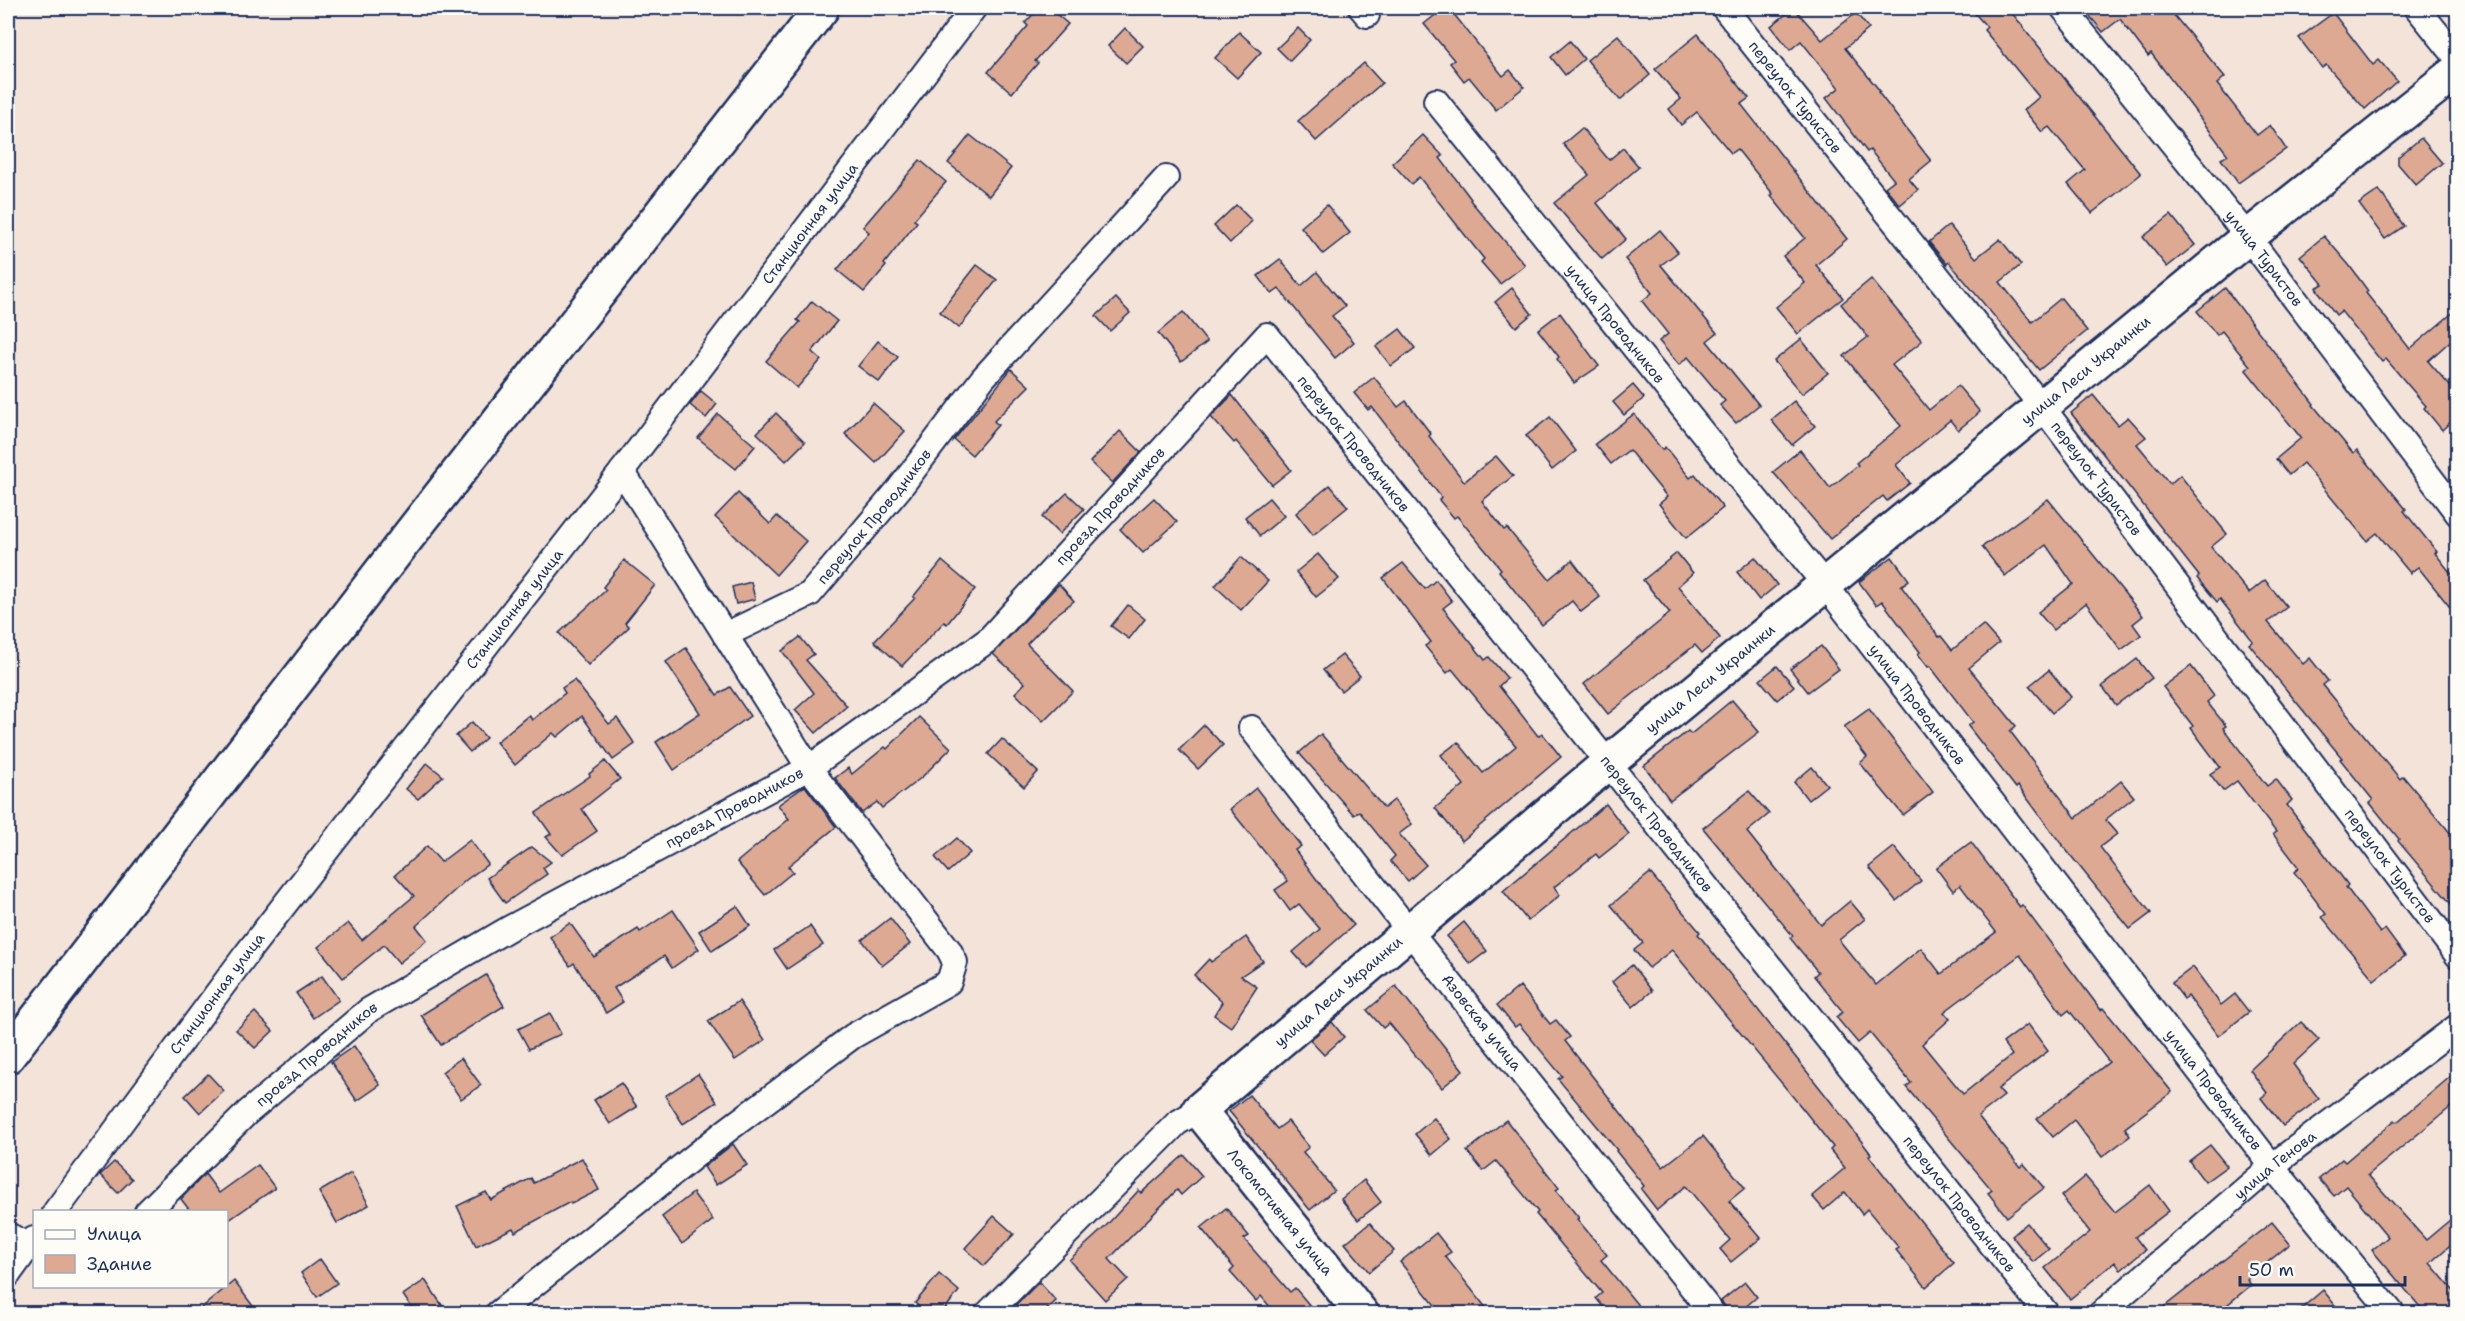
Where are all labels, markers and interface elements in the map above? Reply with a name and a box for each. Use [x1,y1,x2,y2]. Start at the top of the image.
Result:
street label: переулок Туристов [1744,37,1846,158]
street label: Станционная улица [758,158,863,288]
street label: улица Туристов [2220,206,2307,311]
street label: улица Проводников [1561,260,1669,388]
street label: улица Леси Украинки [2017,311,2155,429]
street label: переулок Проводников [1293,371,1414,516]
street label: переулок Туристов [2046,417,2146,540]
street label: проезд Проводников [1051,443,1170,570]
street label: переулок Проводников [813,445,936,588]
street label: Станционная улица [461,544,568,673]
street label: улица Леси Украинки [1641,620,1779,738]
street label: улица Проводников [1864,640,1970,769]
street label: переулок Проводников [1596,751,1717,896]
street label: проезд Проводников [662,763,807,853]
street label: переулок Туристов [2340,805,2440,927]
street label: Станционная улица [165,928,270,1059]
street label: улица Леси Украинки [1270,932,1407,1052]
street label: Азовская улица [1437,970,1527,1076]
street label: проезд Проводников [252,997,381,1111]
street label: улица Проводников [2161,1025,2266,1154]
street label: улица Генова [2230,1126,2321,1204]
street label: переулок Проводников [1899,1131,2020,1277]
street label: Локомотивная улица [1223,1144,1338,1280]
legend [33,1210,228,1288]
text: Улица [87,1222,141,1246]
scale bar [2240,1249,2405,1287]
text: Здание [87,1252,152,1276]
text: 50 m [2249,1258,2294,1282]

